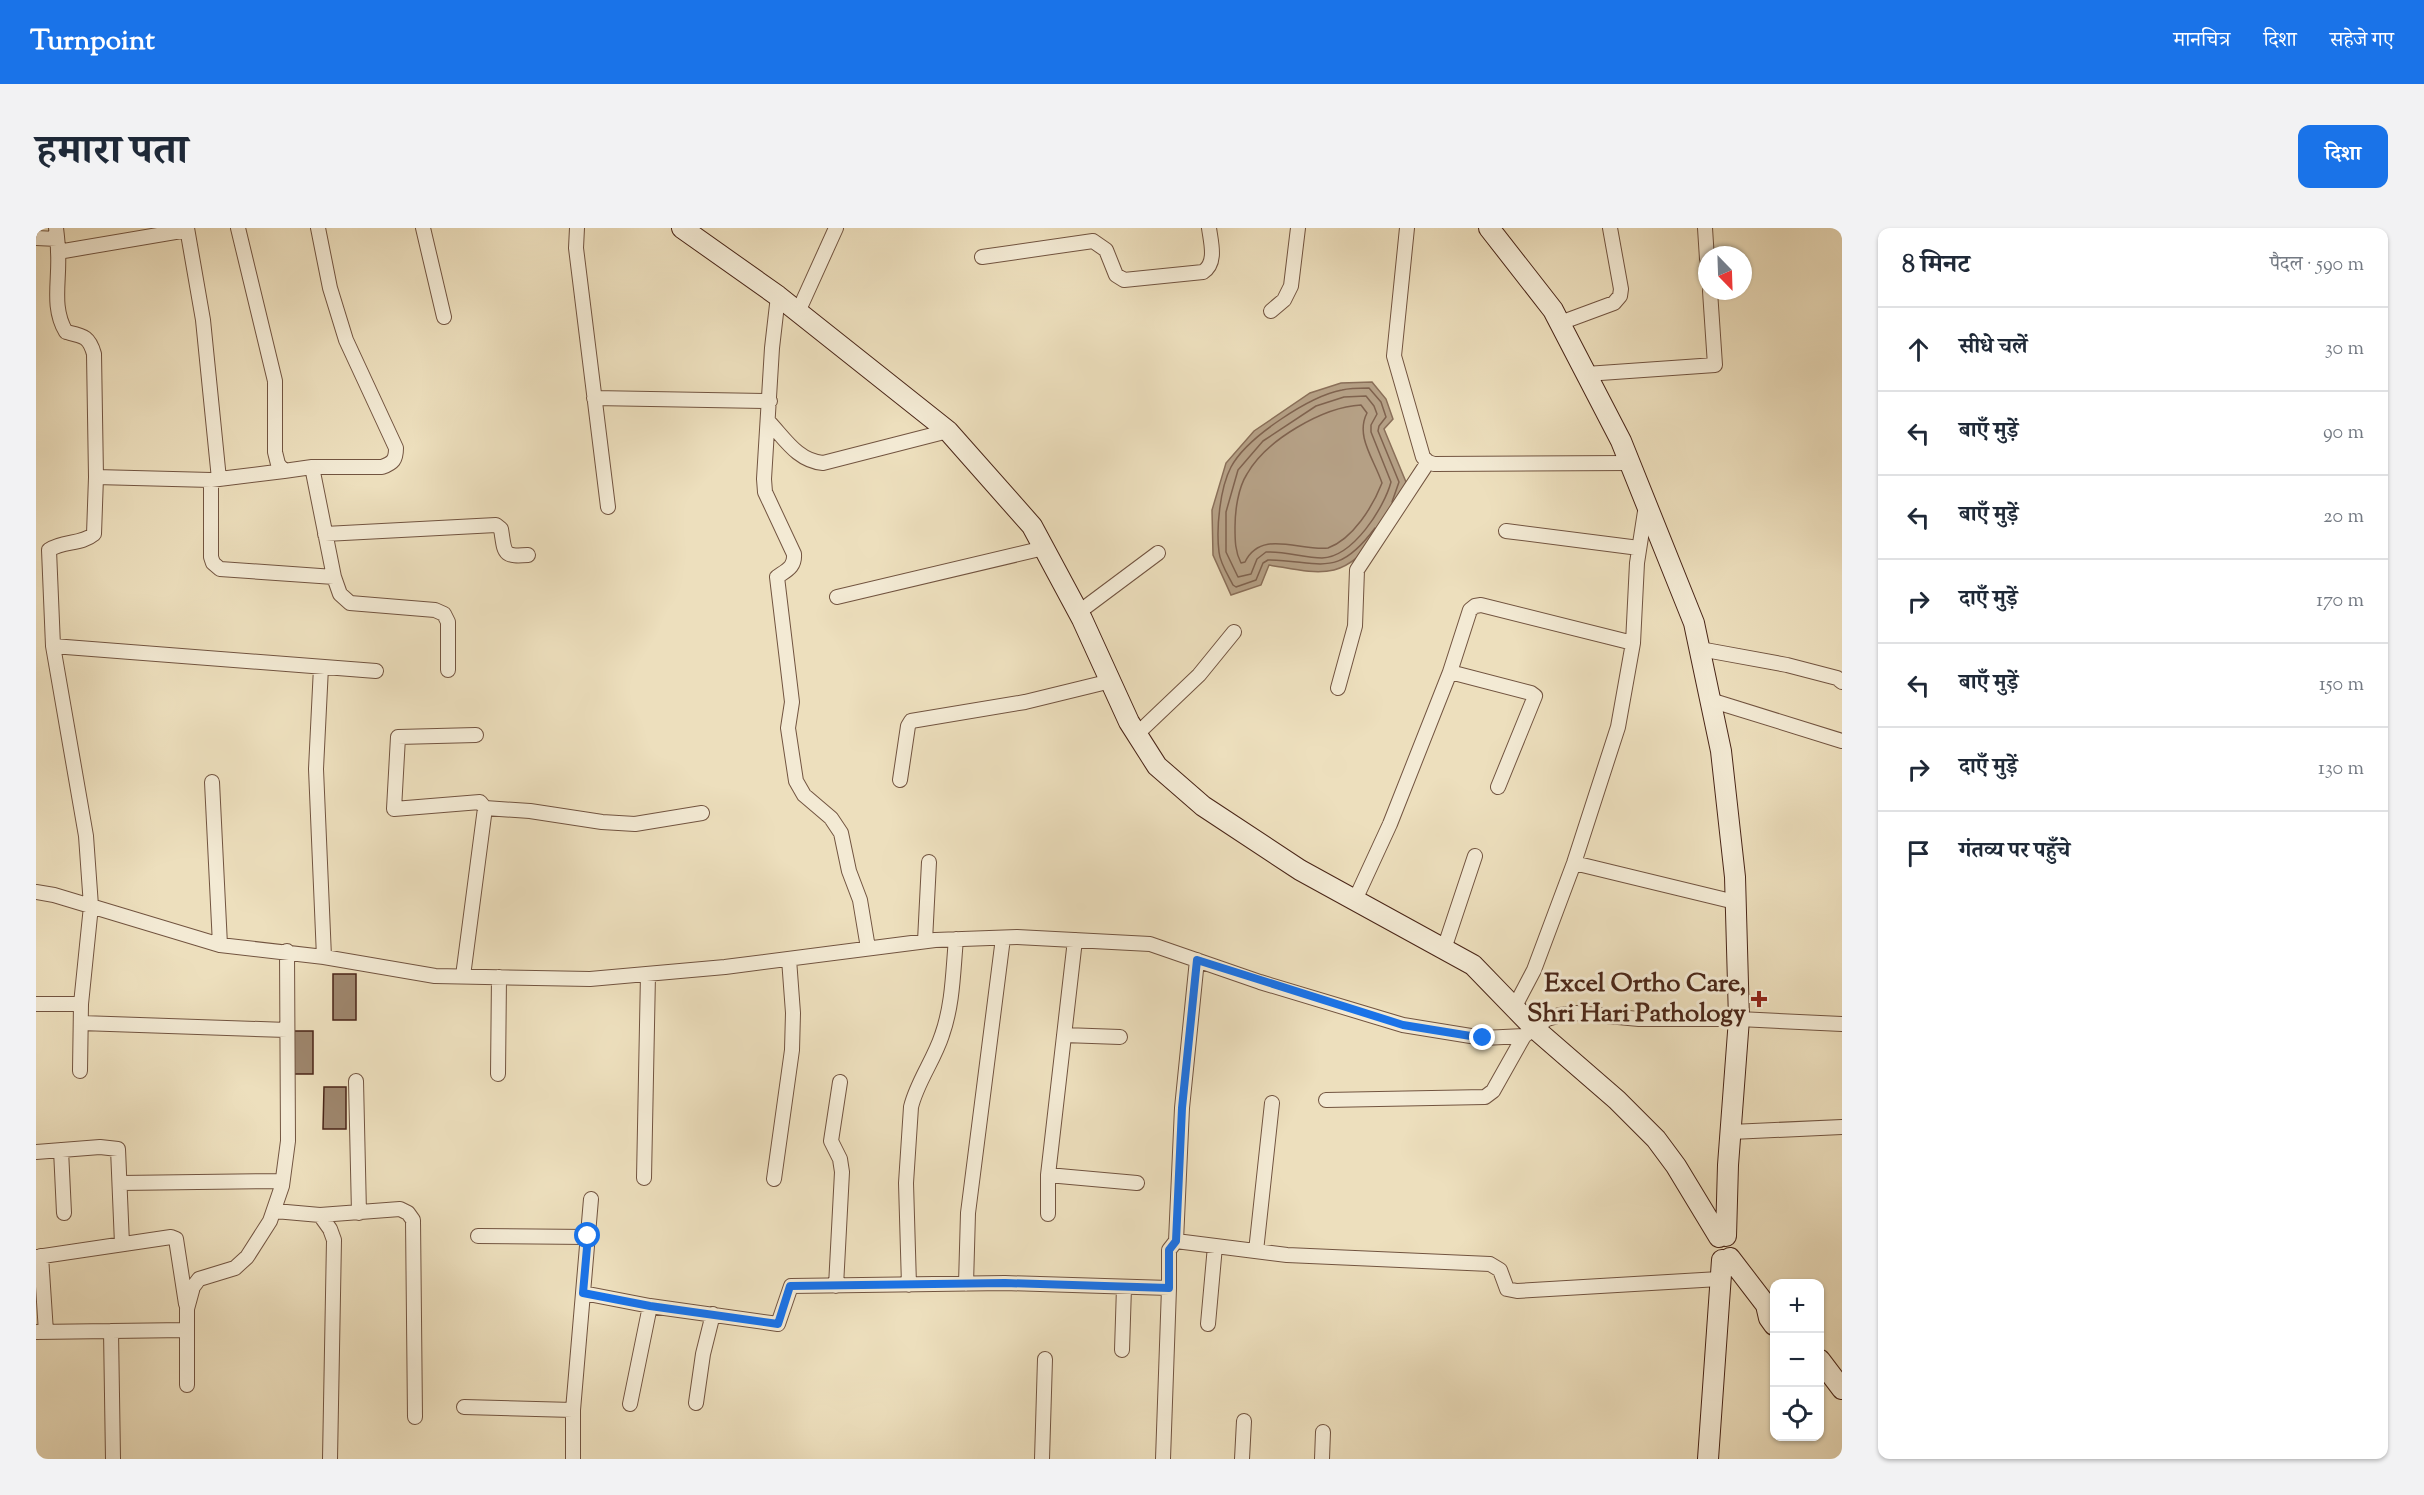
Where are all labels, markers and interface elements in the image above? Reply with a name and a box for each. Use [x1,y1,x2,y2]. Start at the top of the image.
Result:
text: Turnpoint [30,22,155,62]
text: मानचित्र [2173,26,2230,56]
text: दिशा [2263,26,2297,56]
text: सहेजे गए [2330,26,2394,56]
text: हमारा पता [36,123,188,183]
button: दिशा [2298,125,2388,188]
north arrow [1698,246,1752,300]
text: 8 मिनट [1902,247,1970,284]
text: पैदल · 590 m [2270,251,2364,280]
text: सीधे चलें [1959,332,2028,364]
icon: ahead [1902,333,1935,366]
text: 30 m [2325,335,2364,364]
text: बाएँ मुड़ें [1959,416,2018,448]
icon: left [1902,417,1935,450]
text: 90 m [2323,419,2364,448]
text: बाएँ मुड़ें [1959,500,2018,532]
icon: left [1902,501,1935,534]
text: 20 m [2323,503,2364,532]
text: दाएँ मुड़ें [1959,584,2018,616]
icon: right [1902,585,1935,618]
text: 170 m [2316,587,2364,616]
text: बाएँ मुड़ें [1959,668,2018,700]
icon: left [1902,669,1935,702]
text: 150 m [2319,671,2364,700]
text: दाएँ मुड़ें [1959,752,2018,784]
icon: right [1902,753,1935,786]
text: 130 m [2318,755,2364,784]
text: गंतव्य पर पहुँचे [1959,836,2070,868]
icon: arrive [1902,837,1935,870]
place label: Excel Ortho Care, Shri Hari Pathology [1527,966,1746,1033]
marker: Excel Ortho Care, Shri Hari Pathology [1750,990,1768,1008]
route end [1469,1024,1495,1050]
route start [574,1222,600,1248]
map controls [1770,1279,1824,1441]
button: + [1770,1279,1824,1333]
button: − [1770,1333,1824,1387]
button: locate [1770,1387,1824,1441]

